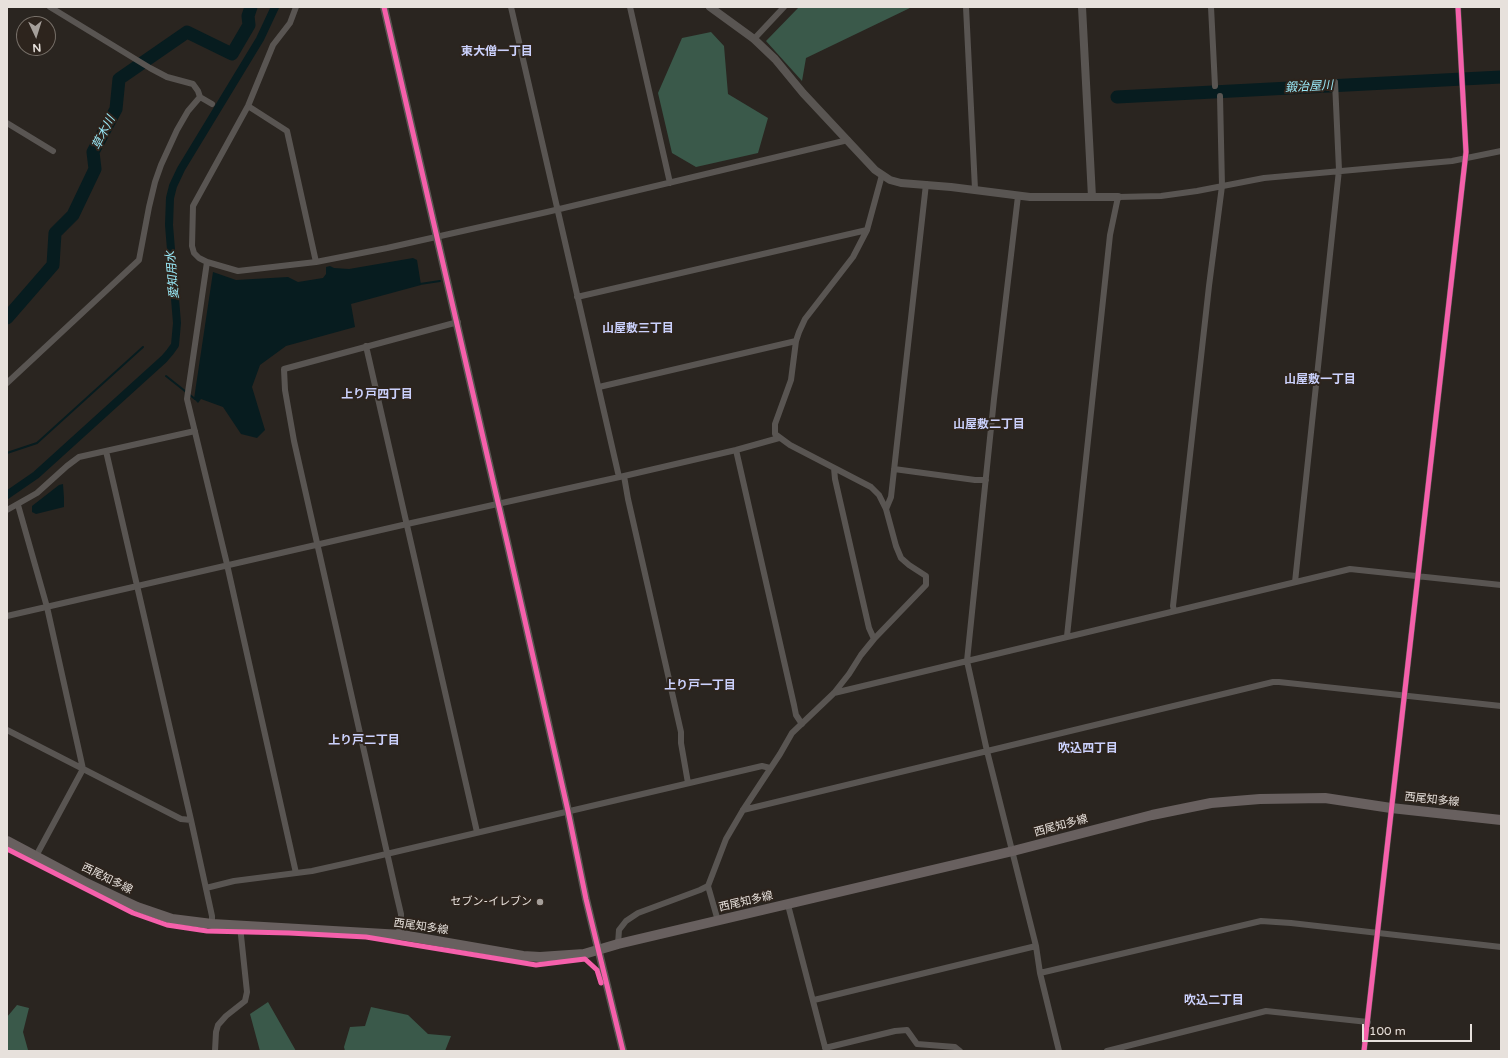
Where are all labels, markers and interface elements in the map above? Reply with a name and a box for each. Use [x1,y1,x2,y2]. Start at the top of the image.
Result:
north arrow [16,16,56,56]
text: N [32,41,42,54]
district label: 東大僧一丁目 [461,45,533,59]
water label: 鍛治屋川 [1285,79,1333,95]
water label: 草木川 [89,114,119,152]
water label: 愛知用水 [164,250,182,300]
district label: 山屋敷三丁目 [602,322,674,336]
district label: 山屋敷一丁目 [1284,373,1356,387]
district label: 上り戸四丁目 [341,388,413,402]
district label: 山屋敷二丁目 [953,418,1025,432]
district label: 上り戸一丁目 [664,679,736,693]
district label: 上り戸二丁目 [328,734,400,748]
district label: 吹込四丁目 [1058,742,1118,756]
street label: 西尾知多線 [1404,791,1460,809]
street label: 西尾知多線 [1033,813,1089,839]
street label: 西尾知多線 [79,861,135,897]
street label: 西尾知多線 [718,889,774,915]
place label: セブン-イレブン [451,895,532,909]
marker: セブン-イレブン [535,897,545,907]
street label: 西尾知多線 [393,917,449,937]
district label: 吹込二丁目 [1184,994,1244,1008]
scale bar [1364,1016,1474,1042]
text: 100 m [1369,1024,1406,1038]

